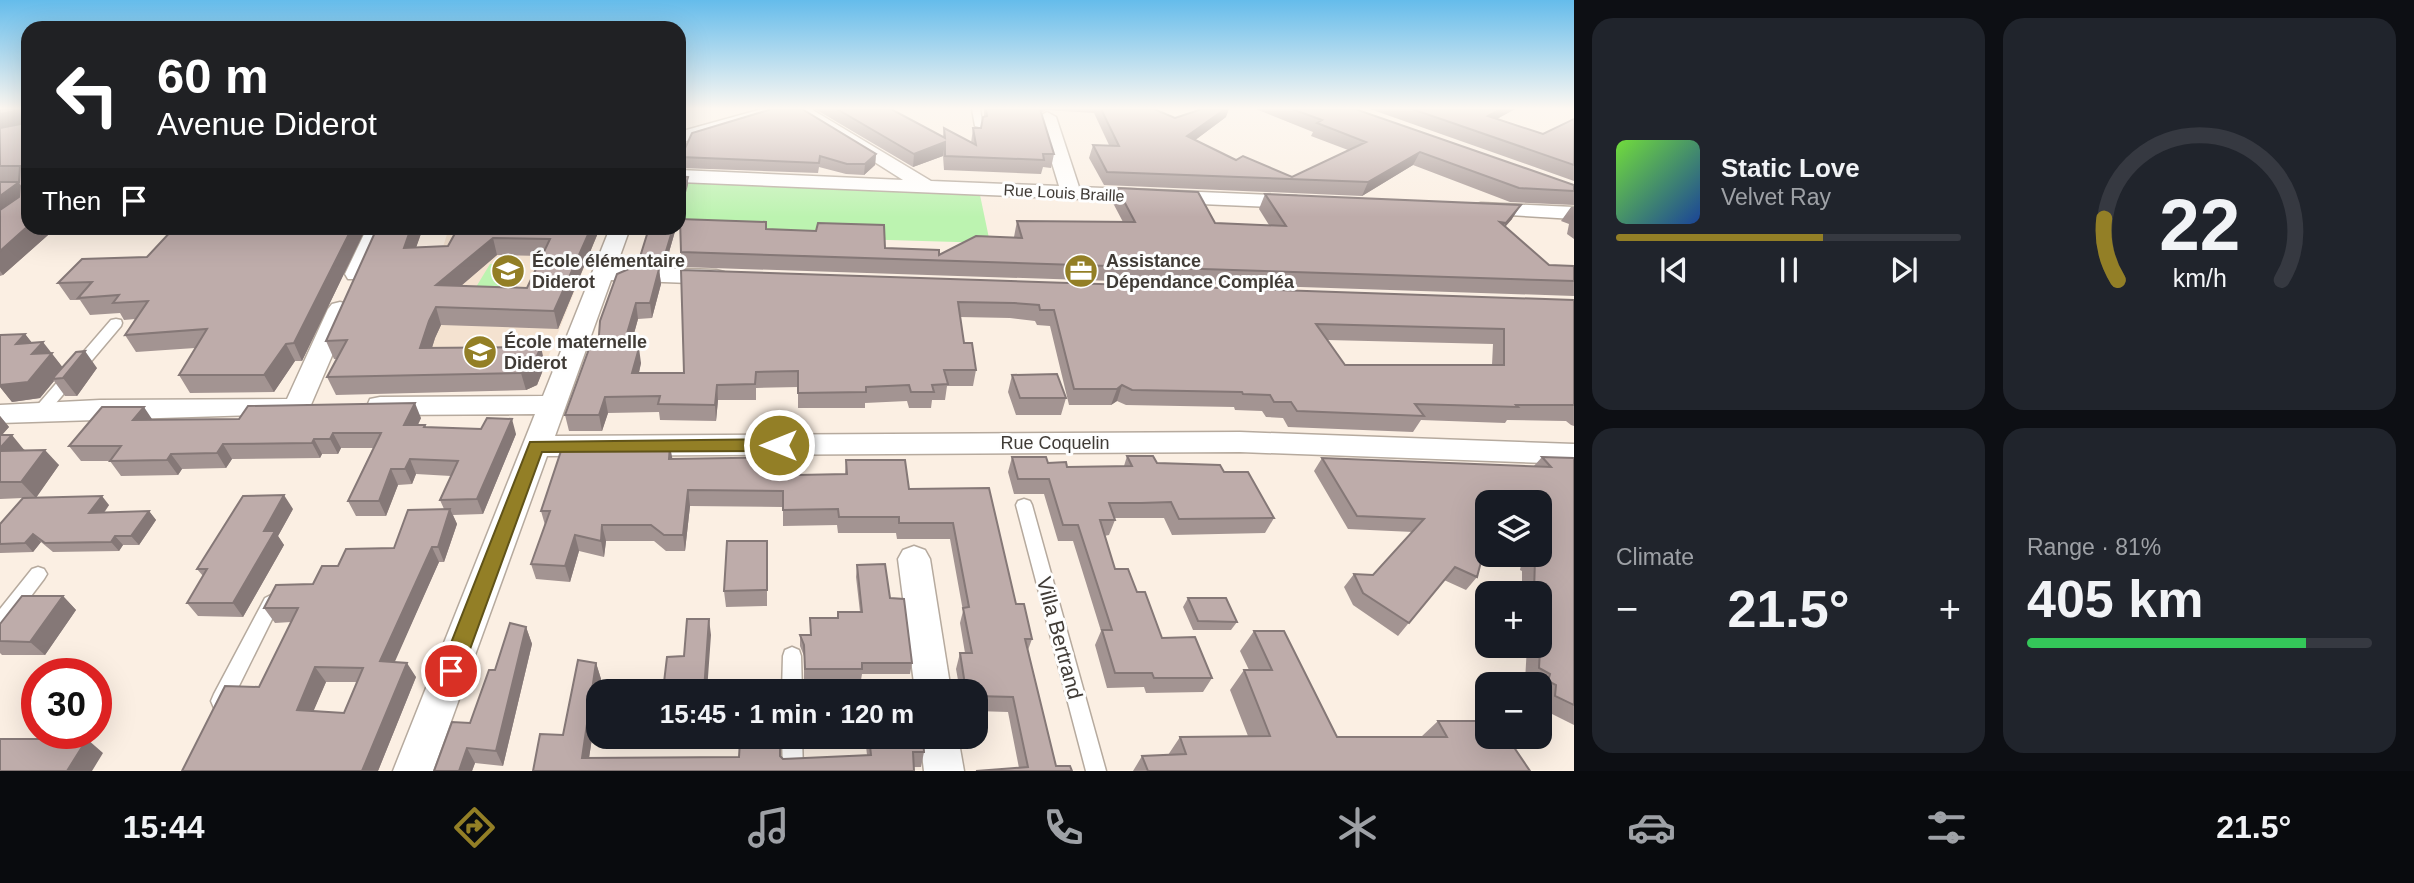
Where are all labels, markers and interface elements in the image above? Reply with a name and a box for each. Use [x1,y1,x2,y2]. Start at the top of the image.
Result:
icon: left [42,49,133,140]
text: 60 m [157,49,269,103]
text: Avenue Diderot [157,106,377,142]
text: Static Love [1721,153,1860,183]
street label: Rue Louis Braille [1003,181,1125,205]
icon: arrive [115,182,153,220]
text: Velvet Ray [1721,184,1831,210]
text: 22 [2159,185,2240,266]
text: Then [42,186,101,216]
place label: École élémentaire Diderot [532,250,685,292]
place label: Assistance Dépendance Compléa [1106,251,1295,292]
icon: previous [1655,251,1693,289]
icon: pause [1770,251,1808,289]
icon: next [1885,251,1923,289]
school or university icon: École élémentaire Diderot [489,252,527,290]
office icon: Assistance Dépendance Compléa [1062,252,1100,290]
text: km/h [2172,264,2227,292]
place label: École maternelle Diderot [504,331,647,373]
school or university icon: École maternelle Diderot [461,333,499,371]
position arrow [742,408,816,482]
street label: Rue Coquelin [1000,433,1110,453]
map controls [1475,490,1552,749]
button: layers [1475,490,1552,567]
text: Range · 81% [2027,534,2161,560]
text: Climate [1616,544,1694,570]
text: 405 km [2027,570,2203,628]
street label: Villa Bertrand [1033,574,1087,702]
text: 21.5° [1727,580,1850,638]
button: + [1475,581,1552,658]
text: − [1616,588,1638,630]
text: + [1939,588,1961,630]
pin [421,641,481,701]
icon: arrive [432,652,470,690]
speed limit sign: 30 [21,658,112,749]
button: − [1475,672,1552,749]
text: 15:45 · 1 min · 120 m [660,699,914,729]
icon: directions [450,803,499,852]
icon: music [744,803,793,852]
icon: phone [1039,803,1088,852]
icon: climate [1333,803,1382,852]
icon: car [1627,803,1676,852]
icon: filters [1922,803,1971,852]
text: 15:44 [123,809,205,845]
text: 21.5° [2216,809,2291,845]

